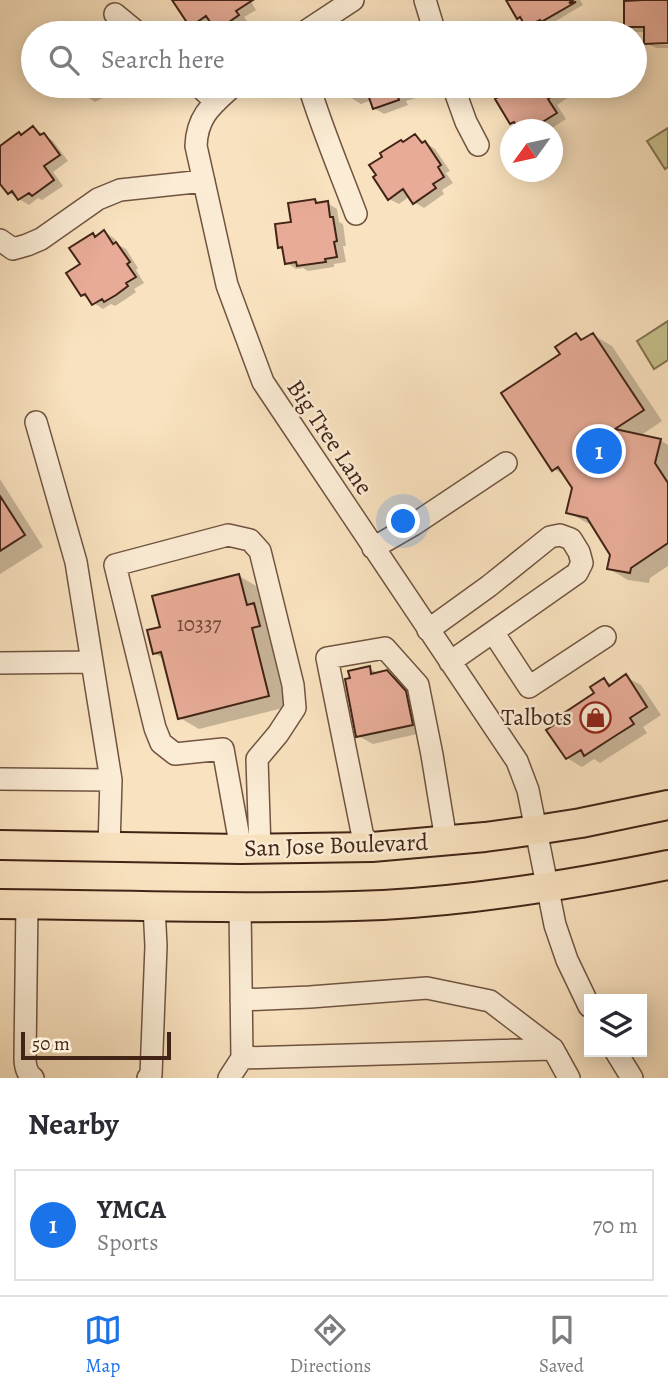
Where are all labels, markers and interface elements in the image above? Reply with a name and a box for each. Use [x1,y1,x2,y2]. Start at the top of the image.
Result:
search box [21,21,647,98]
icon: search [45,41,83,79]
text: Search here [101,42,225,77]
north arrow [500,119,563,182]
street label: Big Tree Lane [280,373,380,501]
pin: 1 [576,425,622,477]
your location [386,504,420,538]
house number: 10337 [177,610,222,638]
shop icon: Talbots [578,700,612,734]
place label: Talbots [501,701,572,733]
street label: San Jose Boulevard [243,826,429,864]
map controls [584,994,647,1057]
button: layers [584,994,647,1057]
scale bar [21,1029,172,1061]
text: 50 m [32,1031,70,1057]
text: Nearby [28,1104,119,1144]
text: YMCA [97,1192,166,1227]
text: 1 [49,1210,57,1241]
text: 70 m [592,1210,638,1241]
text: Sports [97,1227,158,1258]
tab: Map [84,1311,122,1379]
tab: Directions [290,1311,371,1379]
tab: Saved [539,1311,584,1379]

